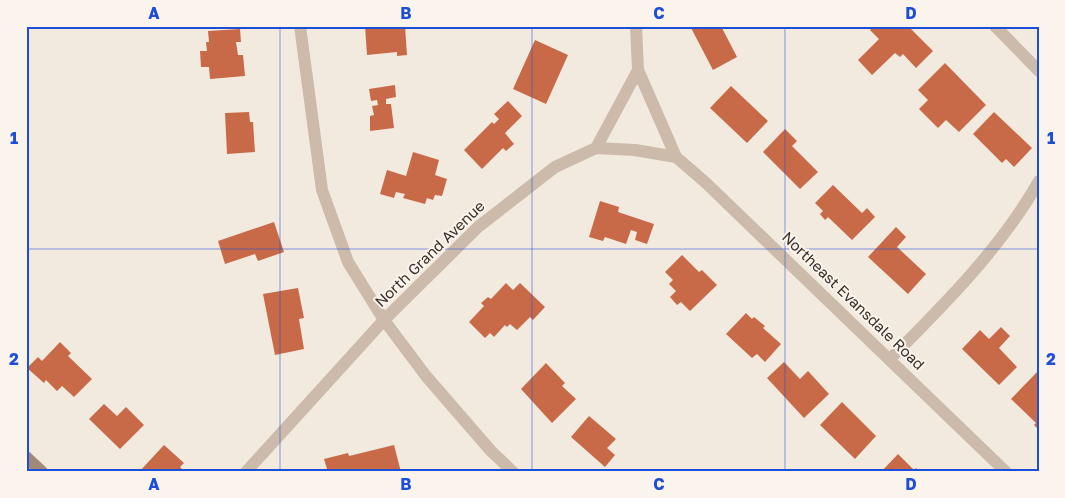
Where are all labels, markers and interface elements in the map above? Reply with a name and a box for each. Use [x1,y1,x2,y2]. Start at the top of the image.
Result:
text: A [148,3,160,23]
text: B [400,3,412,23]
text: C [653,3,665,23]
text: D [905,3,917,23]
text: 1 [10,128,18,148]
text: 1 [1047,128,1055,148]
street label: North Grand Avenue [371,196,488,310]
street label: Northeast Evansdale Road [779,228,929,373]
text: 2 [9,349,19,369]
text: 2 [1046,349,1056,369]
text: A [148,474,160,494]
text: B [400,474,412,494]
text: C [653,474,665,494]
text: D [905,474,917,494]

